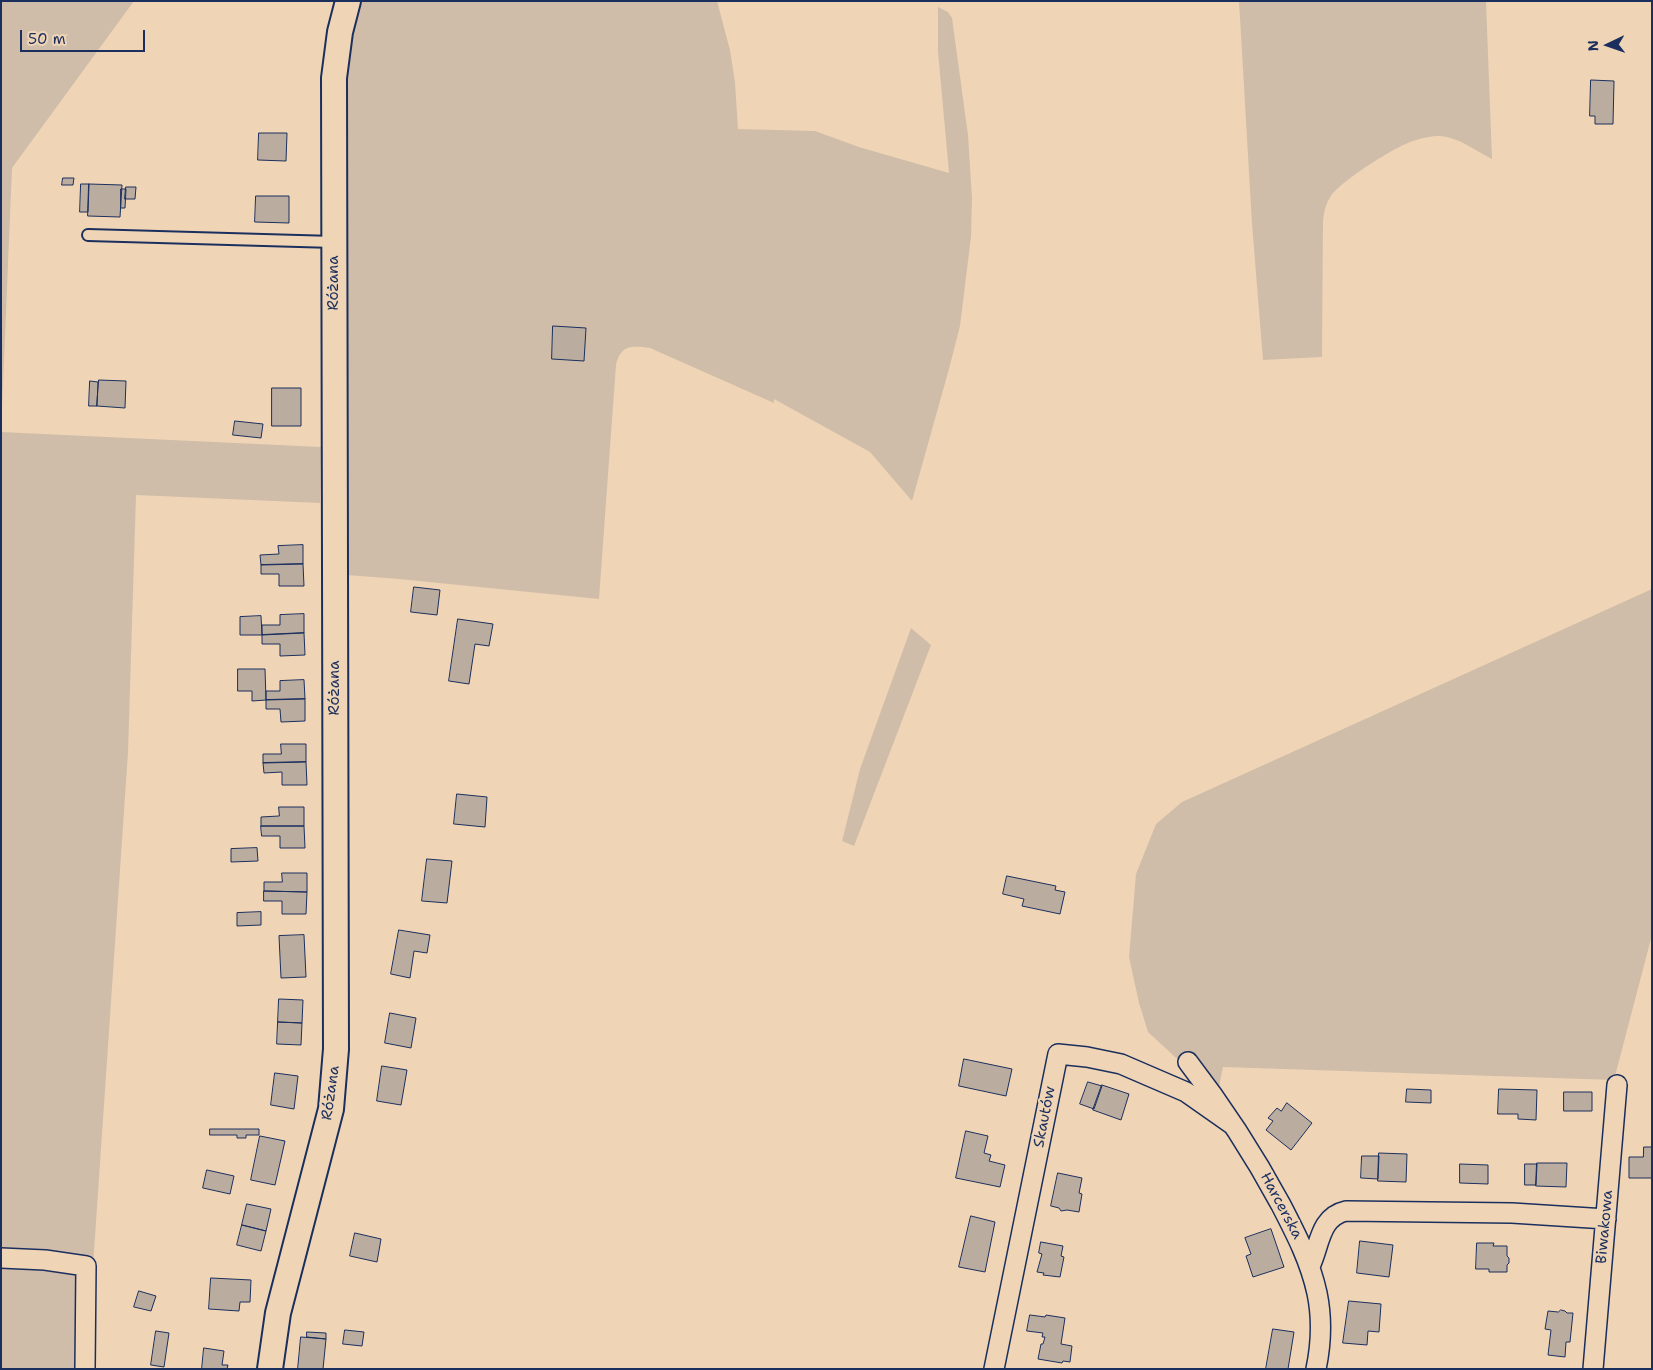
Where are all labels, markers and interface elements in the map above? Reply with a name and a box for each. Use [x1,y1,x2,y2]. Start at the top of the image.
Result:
scale bar [22,20,148,52]
north arrow [1583,20,1633,70]
text: 50 m [28,29,66,49]
text: N [1584,40,1602,52]
street label: Różana [325,255,343,311]
street label: Różana [326,660,344,716]
street label: Różana [318,1065,344,1121]
street label: Skautów [1030,1085,1060,1149]
street label: Harcerska [1256,1170,1306,1242]
street label: Biwakowa [1593,1189,1617,1265]

